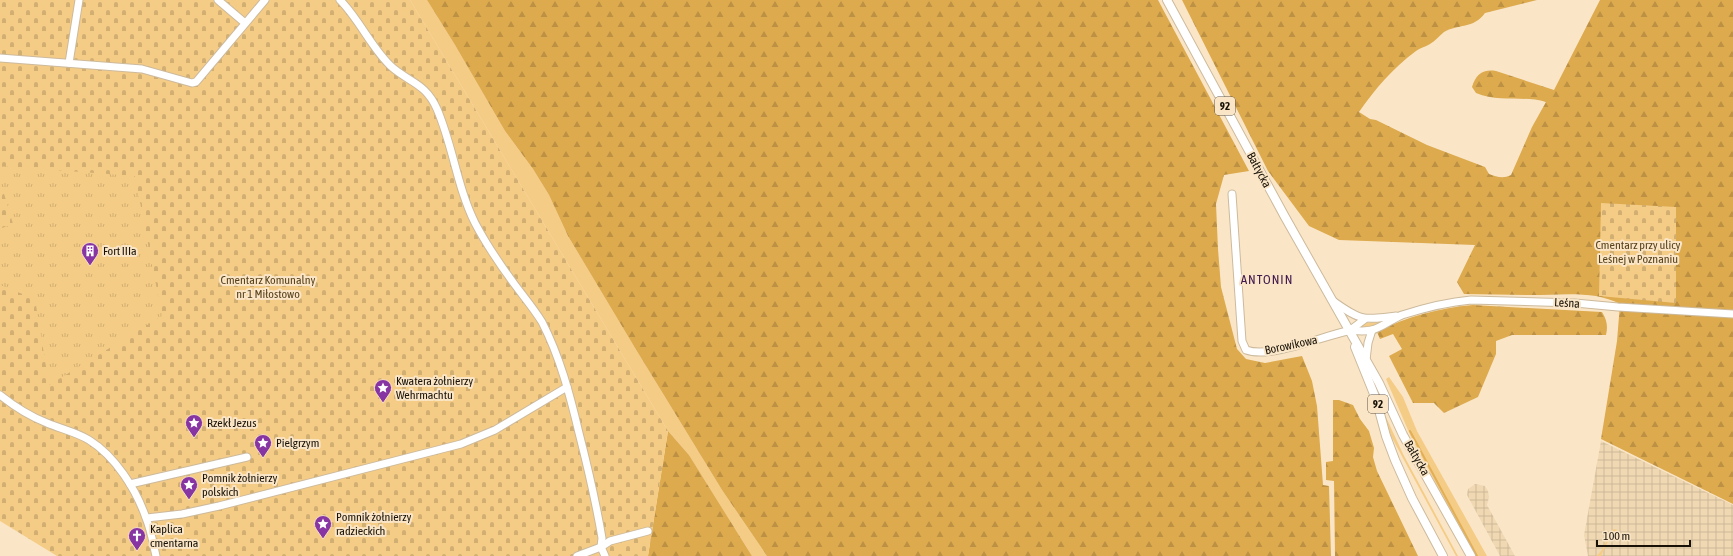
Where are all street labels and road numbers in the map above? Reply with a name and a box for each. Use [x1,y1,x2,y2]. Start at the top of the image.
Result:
road number: 92 [1215,97,1235,115]
street label: Bałtycka [1244,150,1274,190]
street label: Leśna [1554,295,1580,311]
street label: Borowikowa [1263,333,1319,357]
road number: 92 [1368,395,1388,413]
street label: Bałtycka [1401,438,1433,478]

